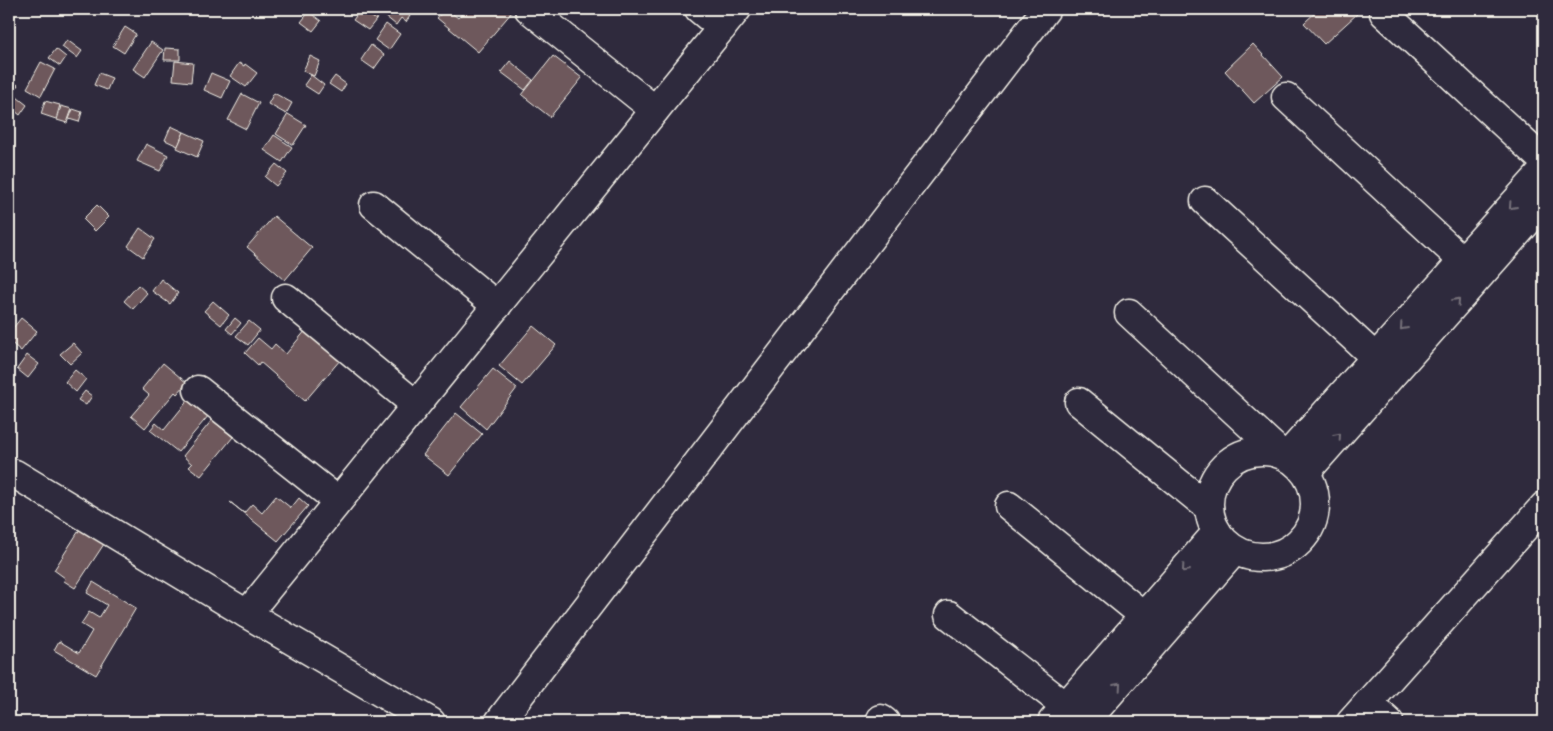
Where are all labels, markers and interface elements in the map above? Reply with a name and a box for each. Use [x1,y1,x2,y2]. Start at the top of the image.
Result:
one-way arrow [1508,201,1517,210]
one-way arrow [1452,297,1461,306]
one-way arrow [1400,321,1409,330]
one-way arrow [1332,432,1341,441]
one-way arrow [1182,563,1191,572]
one-way arrow [1112,682,1121,691]

